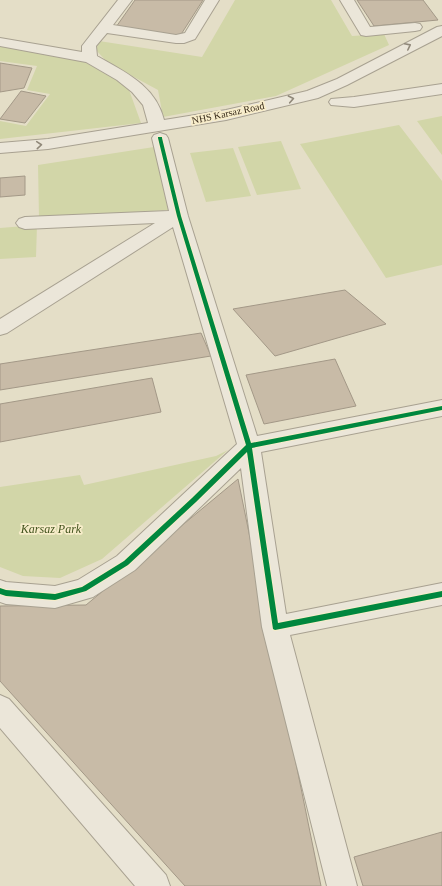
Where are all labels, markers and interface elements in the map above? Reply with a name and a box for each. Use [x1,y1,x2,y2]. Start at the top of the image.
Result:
one-way arrow [404,43,412,51]
one-way arrow [287,96,294,104]
street label: NHS Karsaz Road [191,100,265,126]
one-way arrow [36,140,42,149]
park label: Karsaz Park [20,522,82,536]

